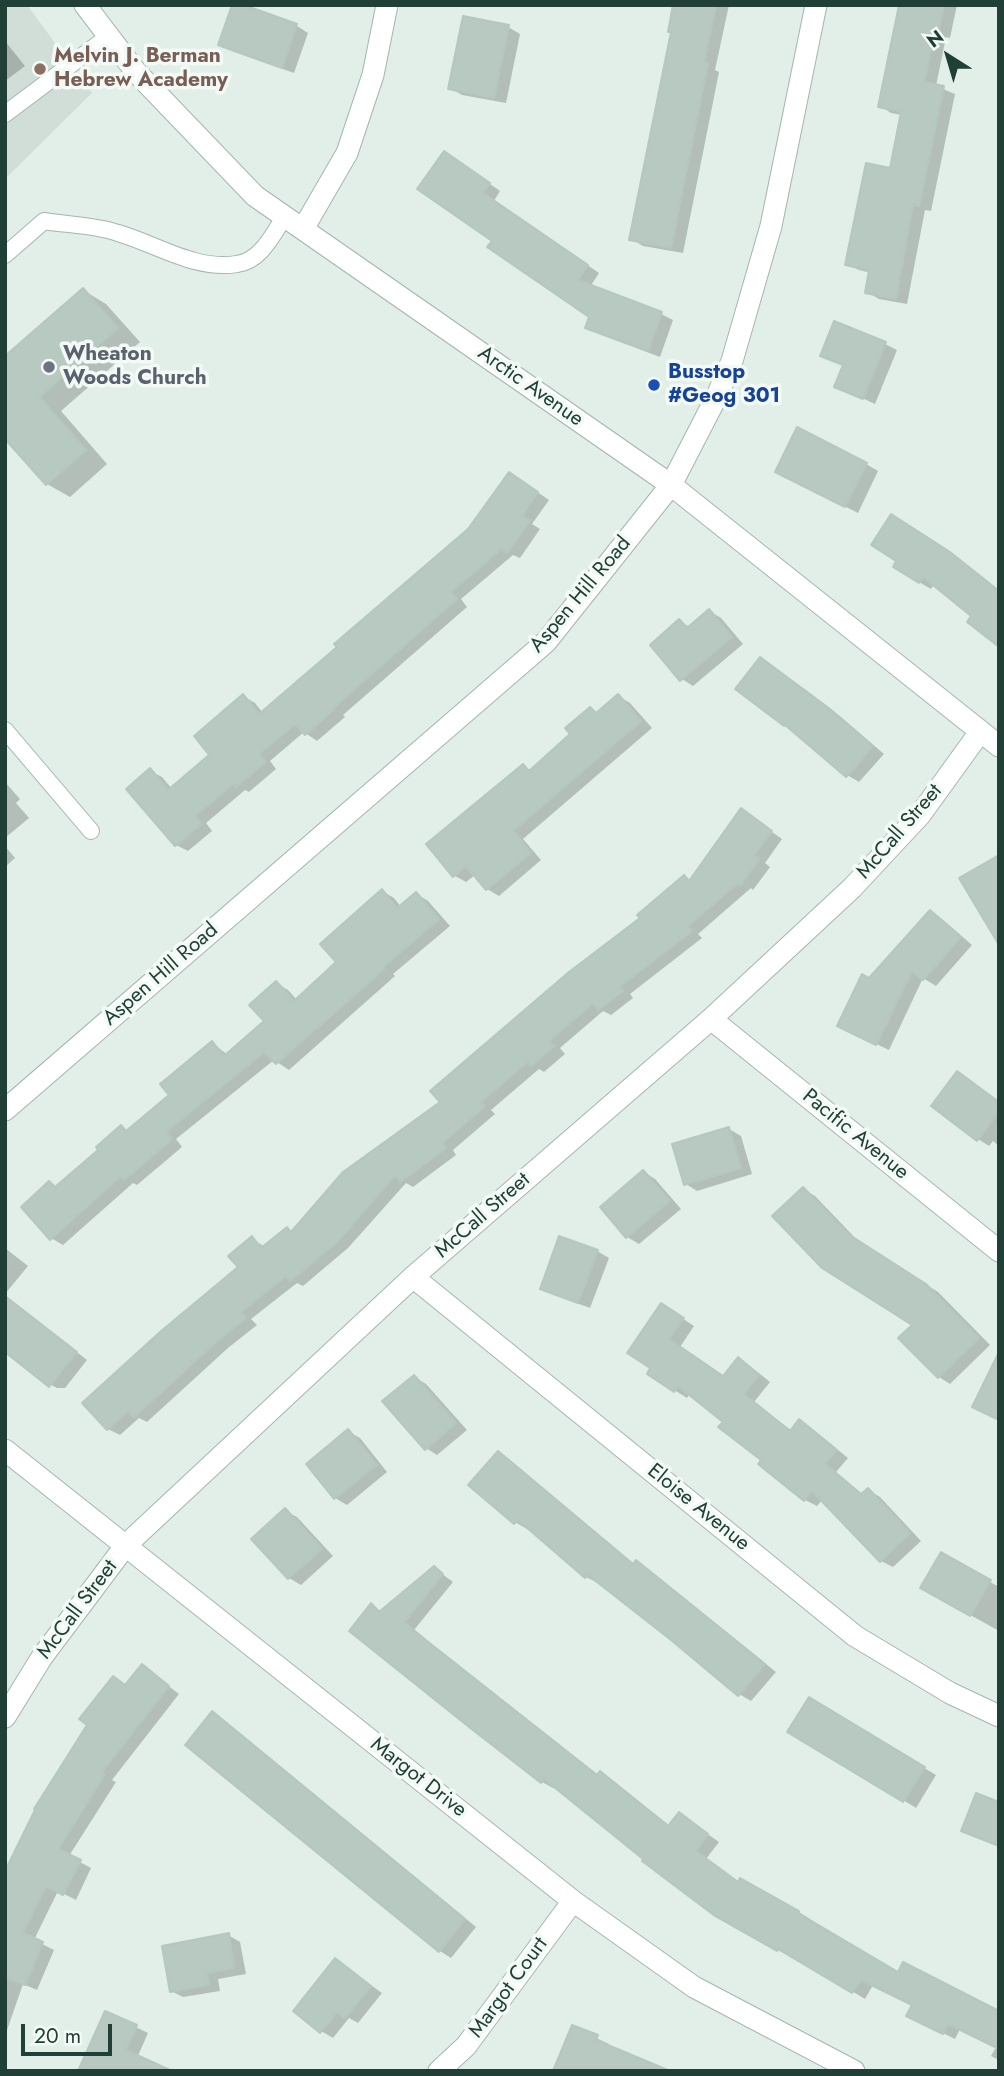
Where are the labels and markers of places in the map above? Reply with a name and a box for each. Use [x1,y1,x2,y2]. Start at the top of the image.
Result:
place label: Melvin J. Berman Hebrew Academy [54,44,228,94]
marker: Melvin J. Berman Hebrew Academy [32,61,48,77]
place label: Wheaton Woods Church [63,342,207,392]
marker: Wheaton Woods Church [41,359,57,375]
place label: Busstop #Geog 301 [668,360,780,410]
marker: Busstop #Geog 301 [646,377,662,393]

